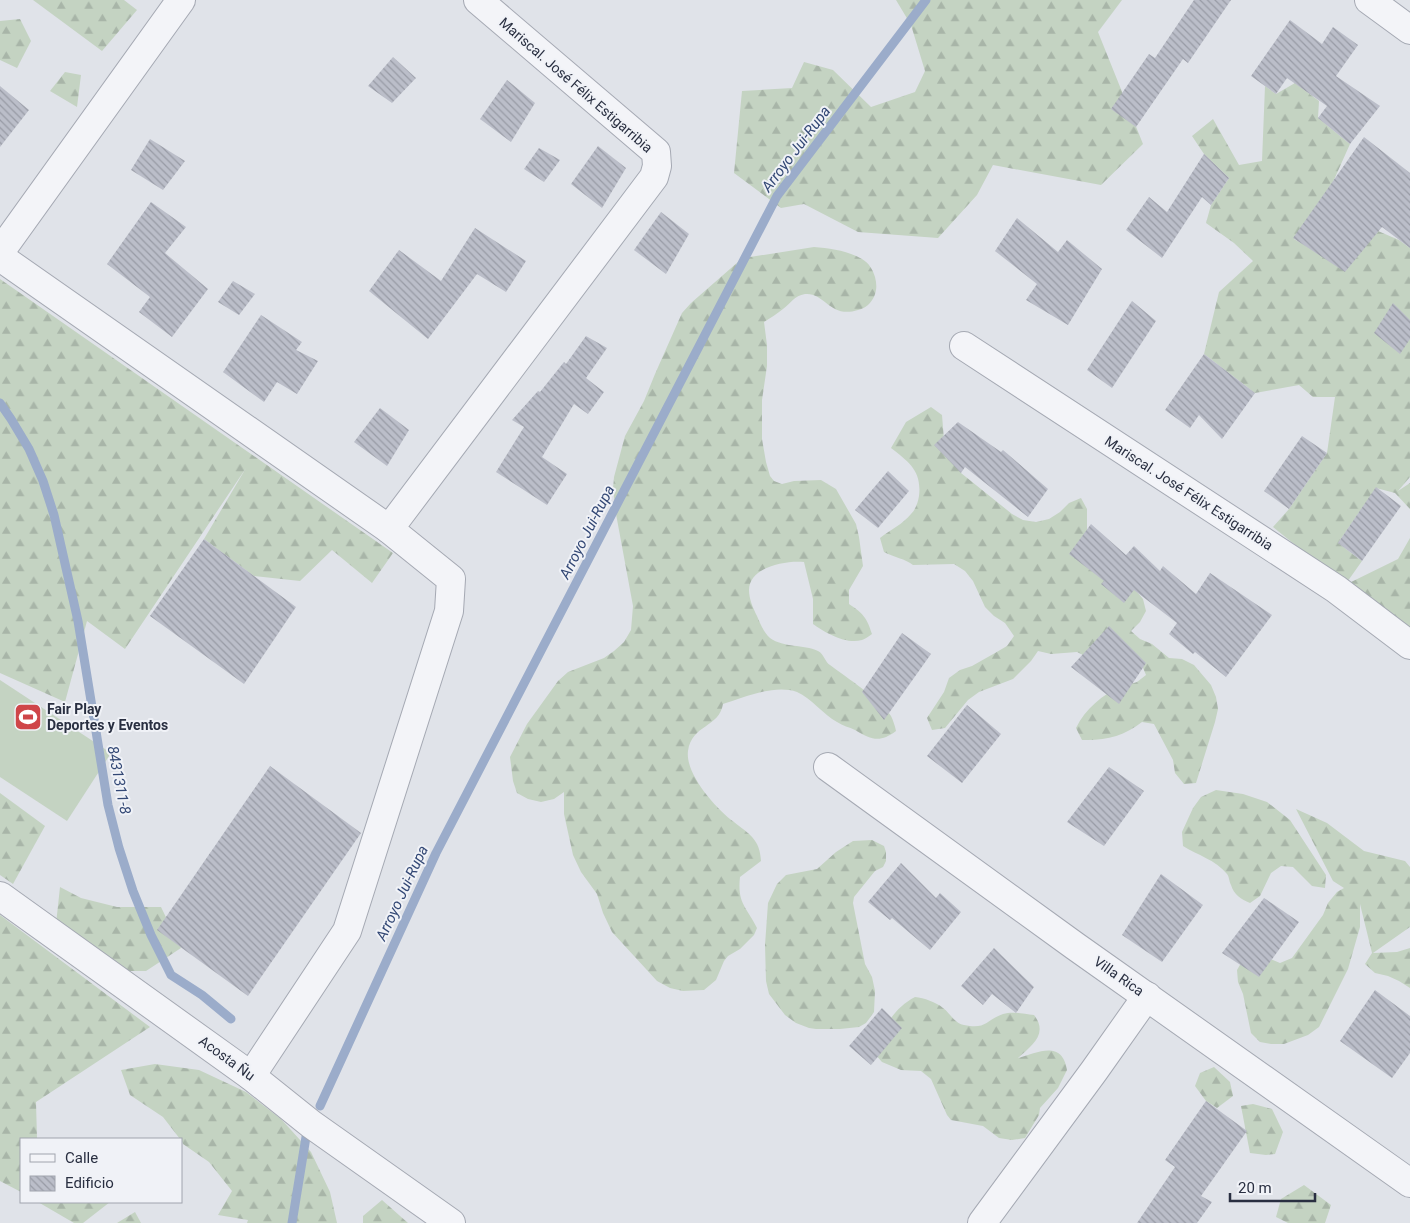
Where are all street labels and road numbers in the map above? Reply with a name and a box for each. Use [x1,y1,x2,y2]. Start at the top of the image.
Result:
street label: Mariscal. José Félix Estigarribia [496,14,656,156]
street label: Mariscal. José Félix Estigarribia [1102,433,1276,553]
street label: Villa Rica [1091,953,1147,999]
street label: Acosta Ñu [196,1032,259,1084]

